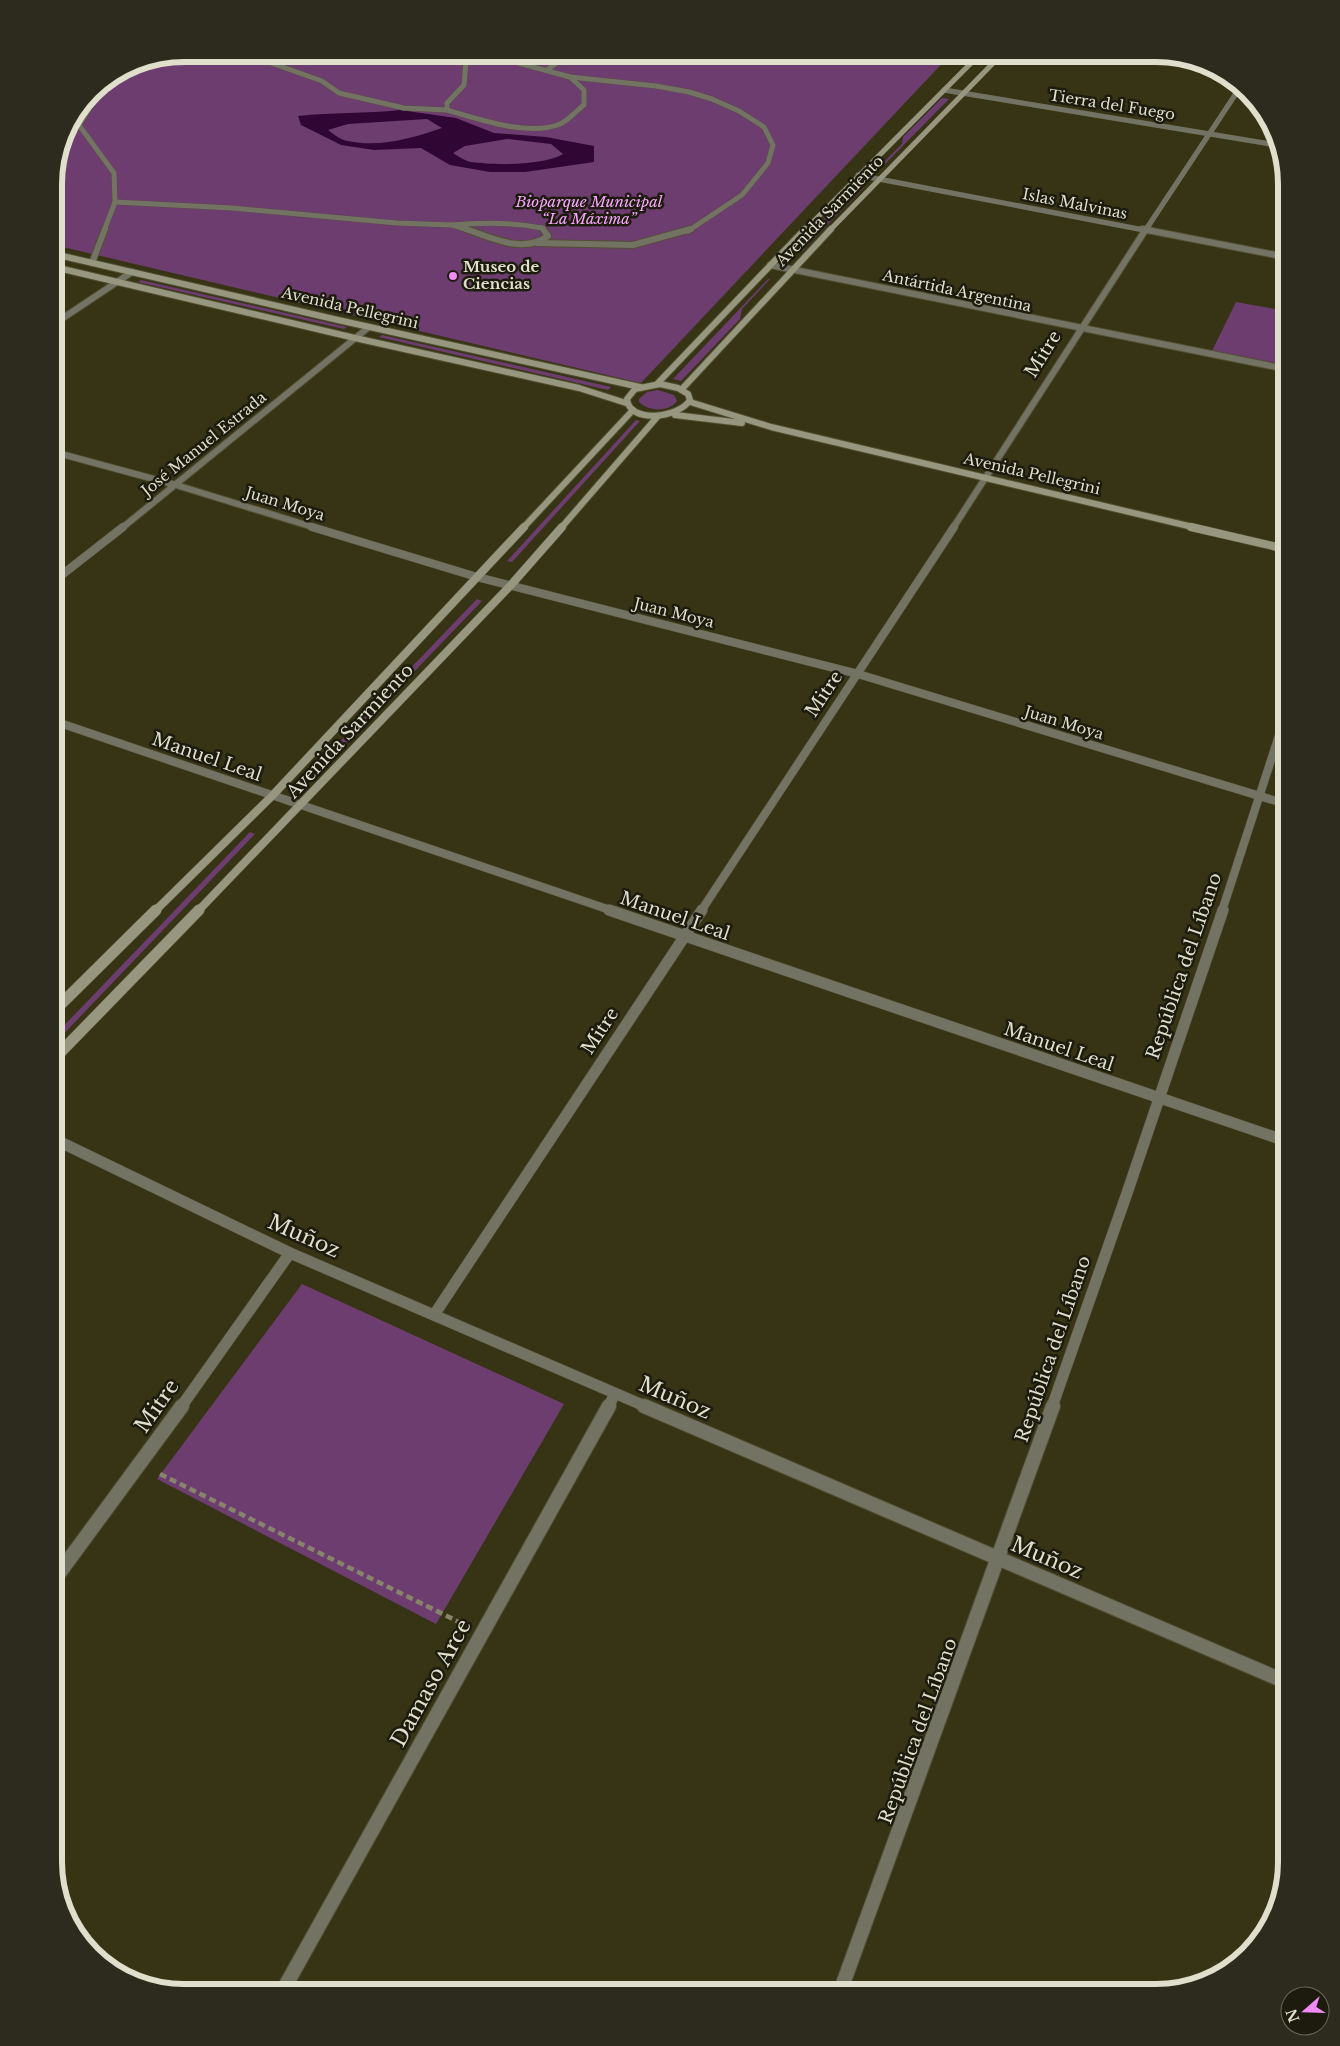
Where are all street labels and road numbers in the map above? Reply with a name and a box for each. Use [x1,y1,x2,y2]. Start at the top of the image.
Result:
street label: Tierra del Fuego [1048,85,1177,124]
street label: Avenida Sarmiento [771,151,888,271]
street label: Islas Malvinas [1021,184,1129,223]
street label: Antártida Argentina [880,265,1034,316]
street label: Avenida Pellegrini [279,282,420,332]
street label: Mitre [1020,326,1066,382]
street label: José Manuel Estrada [136,387,270,501]
street label: Avenida Pellegrini [961,448,1102,498]
street label: Juan Moya [241,482,328,525]
street label: Juan Moya [630,593,717,632]
street label: Avenida Sarmiento [281,659,418,804]
street label: Mitre [801,667,847,721]
street label: Juan Moya [1020,701,1107,744]
street label: Manuel Leal [149,728,265,786]
street label: República del Líbano [1142,870,1226,1062]
street label: Manuel Leal [617,887,733,945]
street label: Mitre [577,1004,623,1058]
street label: Manuel Leal [1001,1018,1117,1076]
street label: Muñoz [264,1209,344,1263]
street label: República del Líbano [1011,1253,1095,1445]
street label: Muñoz [635,1371,715,1425]
street label: Mitre [129,1374,185,1438]
street label: Muñoz [1007,1531,1087,1585]
street label: Damaso Arce [385,1615,477,1751]
street label: República del Líbano [874,1635,962,1827]

